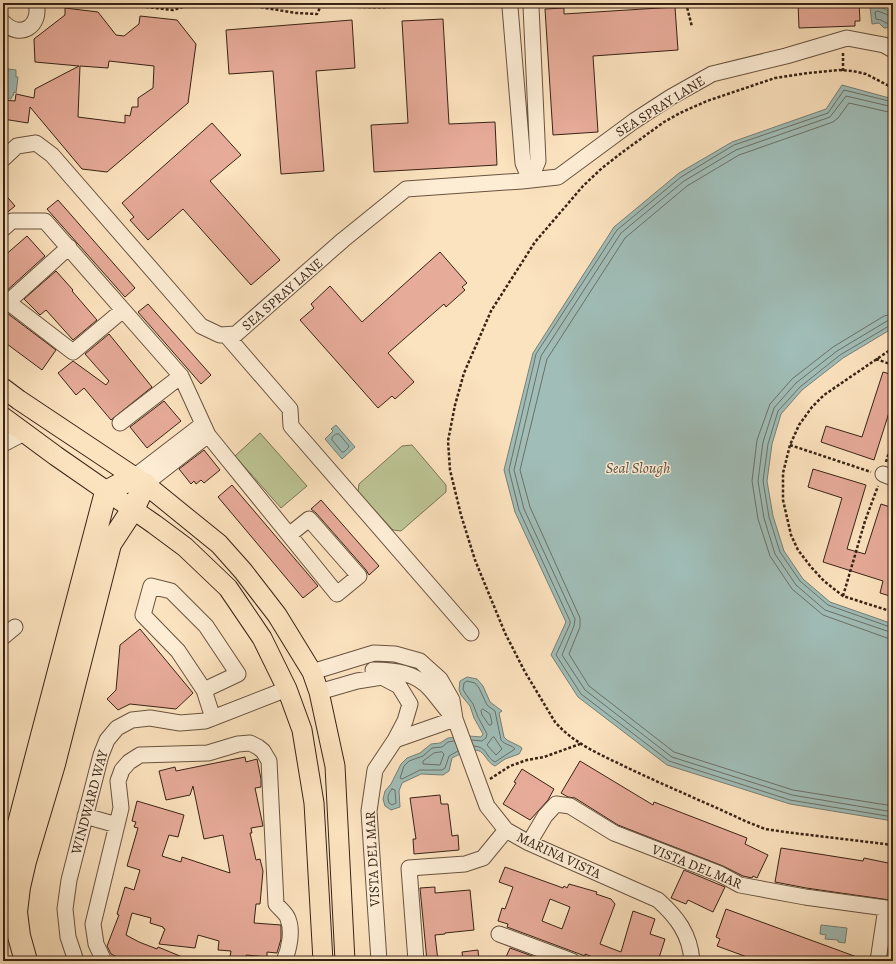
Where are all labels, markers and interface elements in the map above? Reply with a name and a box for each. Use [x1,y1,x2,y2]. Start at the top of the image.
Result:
street label: SEA SPRAY LANE [612,71,709,142]
street label: SEA SPRAY LANE [238,254,327,335]
water label: Seal Slough [606,458,670,478]
street label: WINDWARD WAY [66,748,113,857]
street label: VISTA DEL MAR [360,810,385,908]
street label: MARINA VISTA [514,828,605,884]
street label: VISTA DEL MAR [648,839,745,893]

